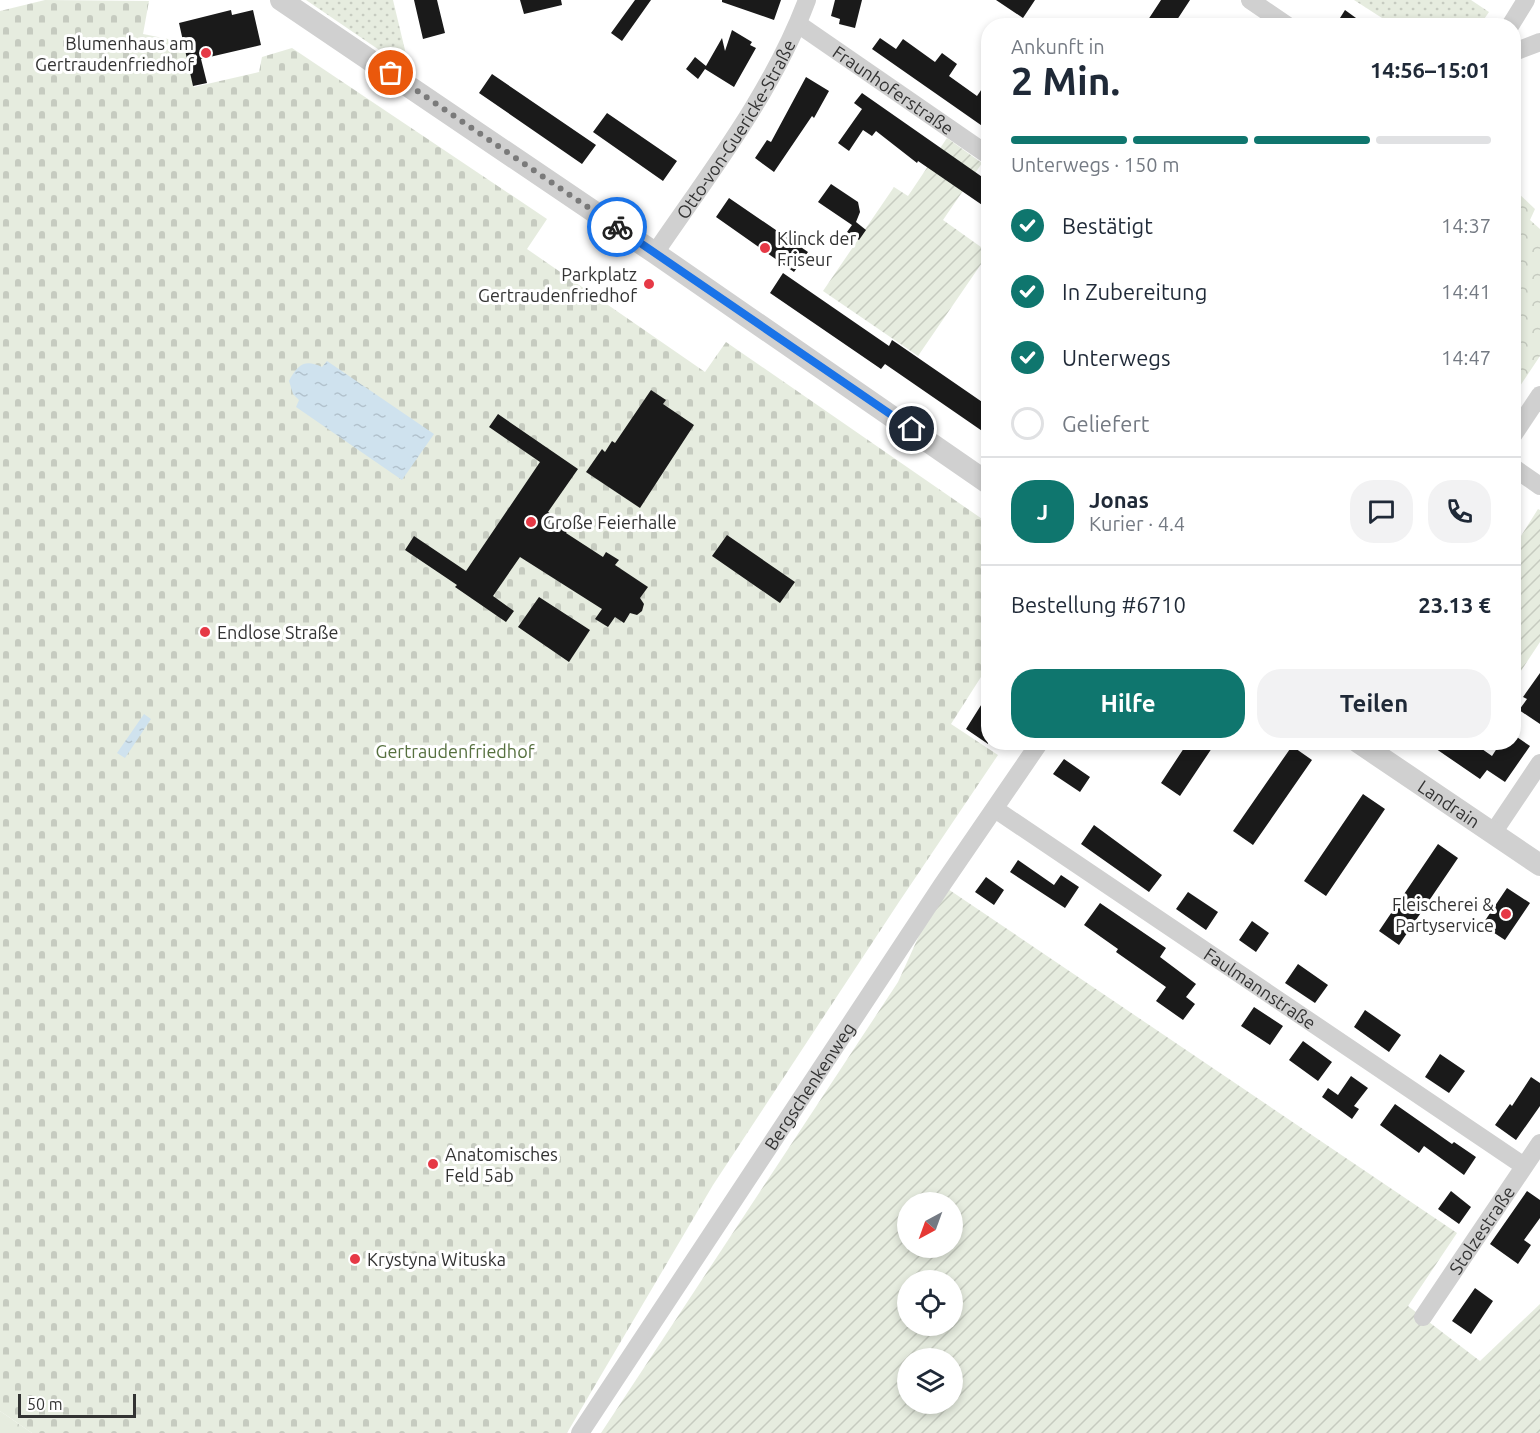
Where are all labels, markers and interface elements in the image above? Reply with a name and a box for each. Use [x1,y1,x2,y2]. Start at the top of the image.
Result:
place label: Blumenhaus am Gertraudenfriedhof [35,33,194,74]
text: Ankunft in [1011,35,1105,58]
street label: Otto-von-Guericke-Straße [672,36,799,222]
street label: Fraunhoferstraße [829,41,958,138]
marker: Blumenhaus am Gertraudenfriedhof [199,46,213,60]
pin [365,47,416,98]
icon: bag [374,56,407,89]
text: 14:56–15:01 [1370,57,1491,82]
text: 2 Min. [1011,59,1120,102]
text: Unterwegs · 150 m [1011,153,1179,176]
courier [587,197,647,257]
icon: check [1011,209,1044,242]
icon: bike [601,211,634,244]
text: Bestätigt [1062,213,1153,238]
text: 14:37 [1441,214,1491,237]
place label: Klinck der Friseur [777,228,856,269]
marker: Klinck der Friseur [758,241,772,255]
place label: Parkplatz Gertraudenfriedhof [478,264,637,305]
icon: check [1011,275,1044,308]
marker: Parkplatz Gertraudenfriedhof [642,277,656,291]
text: In Zubereitung [1062,279,1207,304]
text: 14:41 [1441,280,1491,303]
icon: check [1011,341,1044,374]
text: Unterwegs [1062,345,1171,370]
text: 14:47 [1441,346,1491,369]
pin [886,403,937,454]
text: Geliefert [1062,411,1149,436]
icon: home [895,412,928,445]
button: chat [1350,480,1413,543]
button: phone [1428,480,1491,543]
text: Jonas [1089,487,1149,512]
text: J [1037,499,1048,524]
place label: Große Feierhalle [543,512,677,532]
text: Kurier · 4.4 [1089,512,1185,535]
marker: Große Feierhalle [524,515,538,529]
text: Bestellung #6710 [1011,592,1186,617]
text: 23.13 € [1418,592,1491,617]
place label: Endlose Straße [217,622,338,642]
marker: Endlose Straße [198,625,212,639]
button: Hilfe [1011,669,1245,738]
button: Teilen [1257,669,1491,738]
park label: Gertraudenfriedhof [375,741,535,761]
street label: Landrain [1415,776,1484,831]
place label: Fleischerei & Partyservice [1392,894,1494,935]
marker: Fleischerei & Partyservice [1499,907,1513,921]
street label: Faulmannstraße [1201,943,1320,1033]
street label: Bergschenkenweg [760,1018,859,1153]
place label: Anatomisches Feld 5ab [445,1144,558,1185]
marker: Anatomisches Feld 5ab [426,1157,440,1171]
street label: Stolzestraße [1445,1182,1518,1278]
north arrow [897,1192,963,1258]
map controls [897,1192,963,1414]
place label: Krystyna Wituska [367,1249,506,1269]
marker: Krystyna Wituska [348,1252,362,1266]
button: locate [897,1270,963,1336]
button: layers [897,1348,963,1414]
scale bar [18,1391,136,1418]
text: 50 m [27,1395,63,1413]

